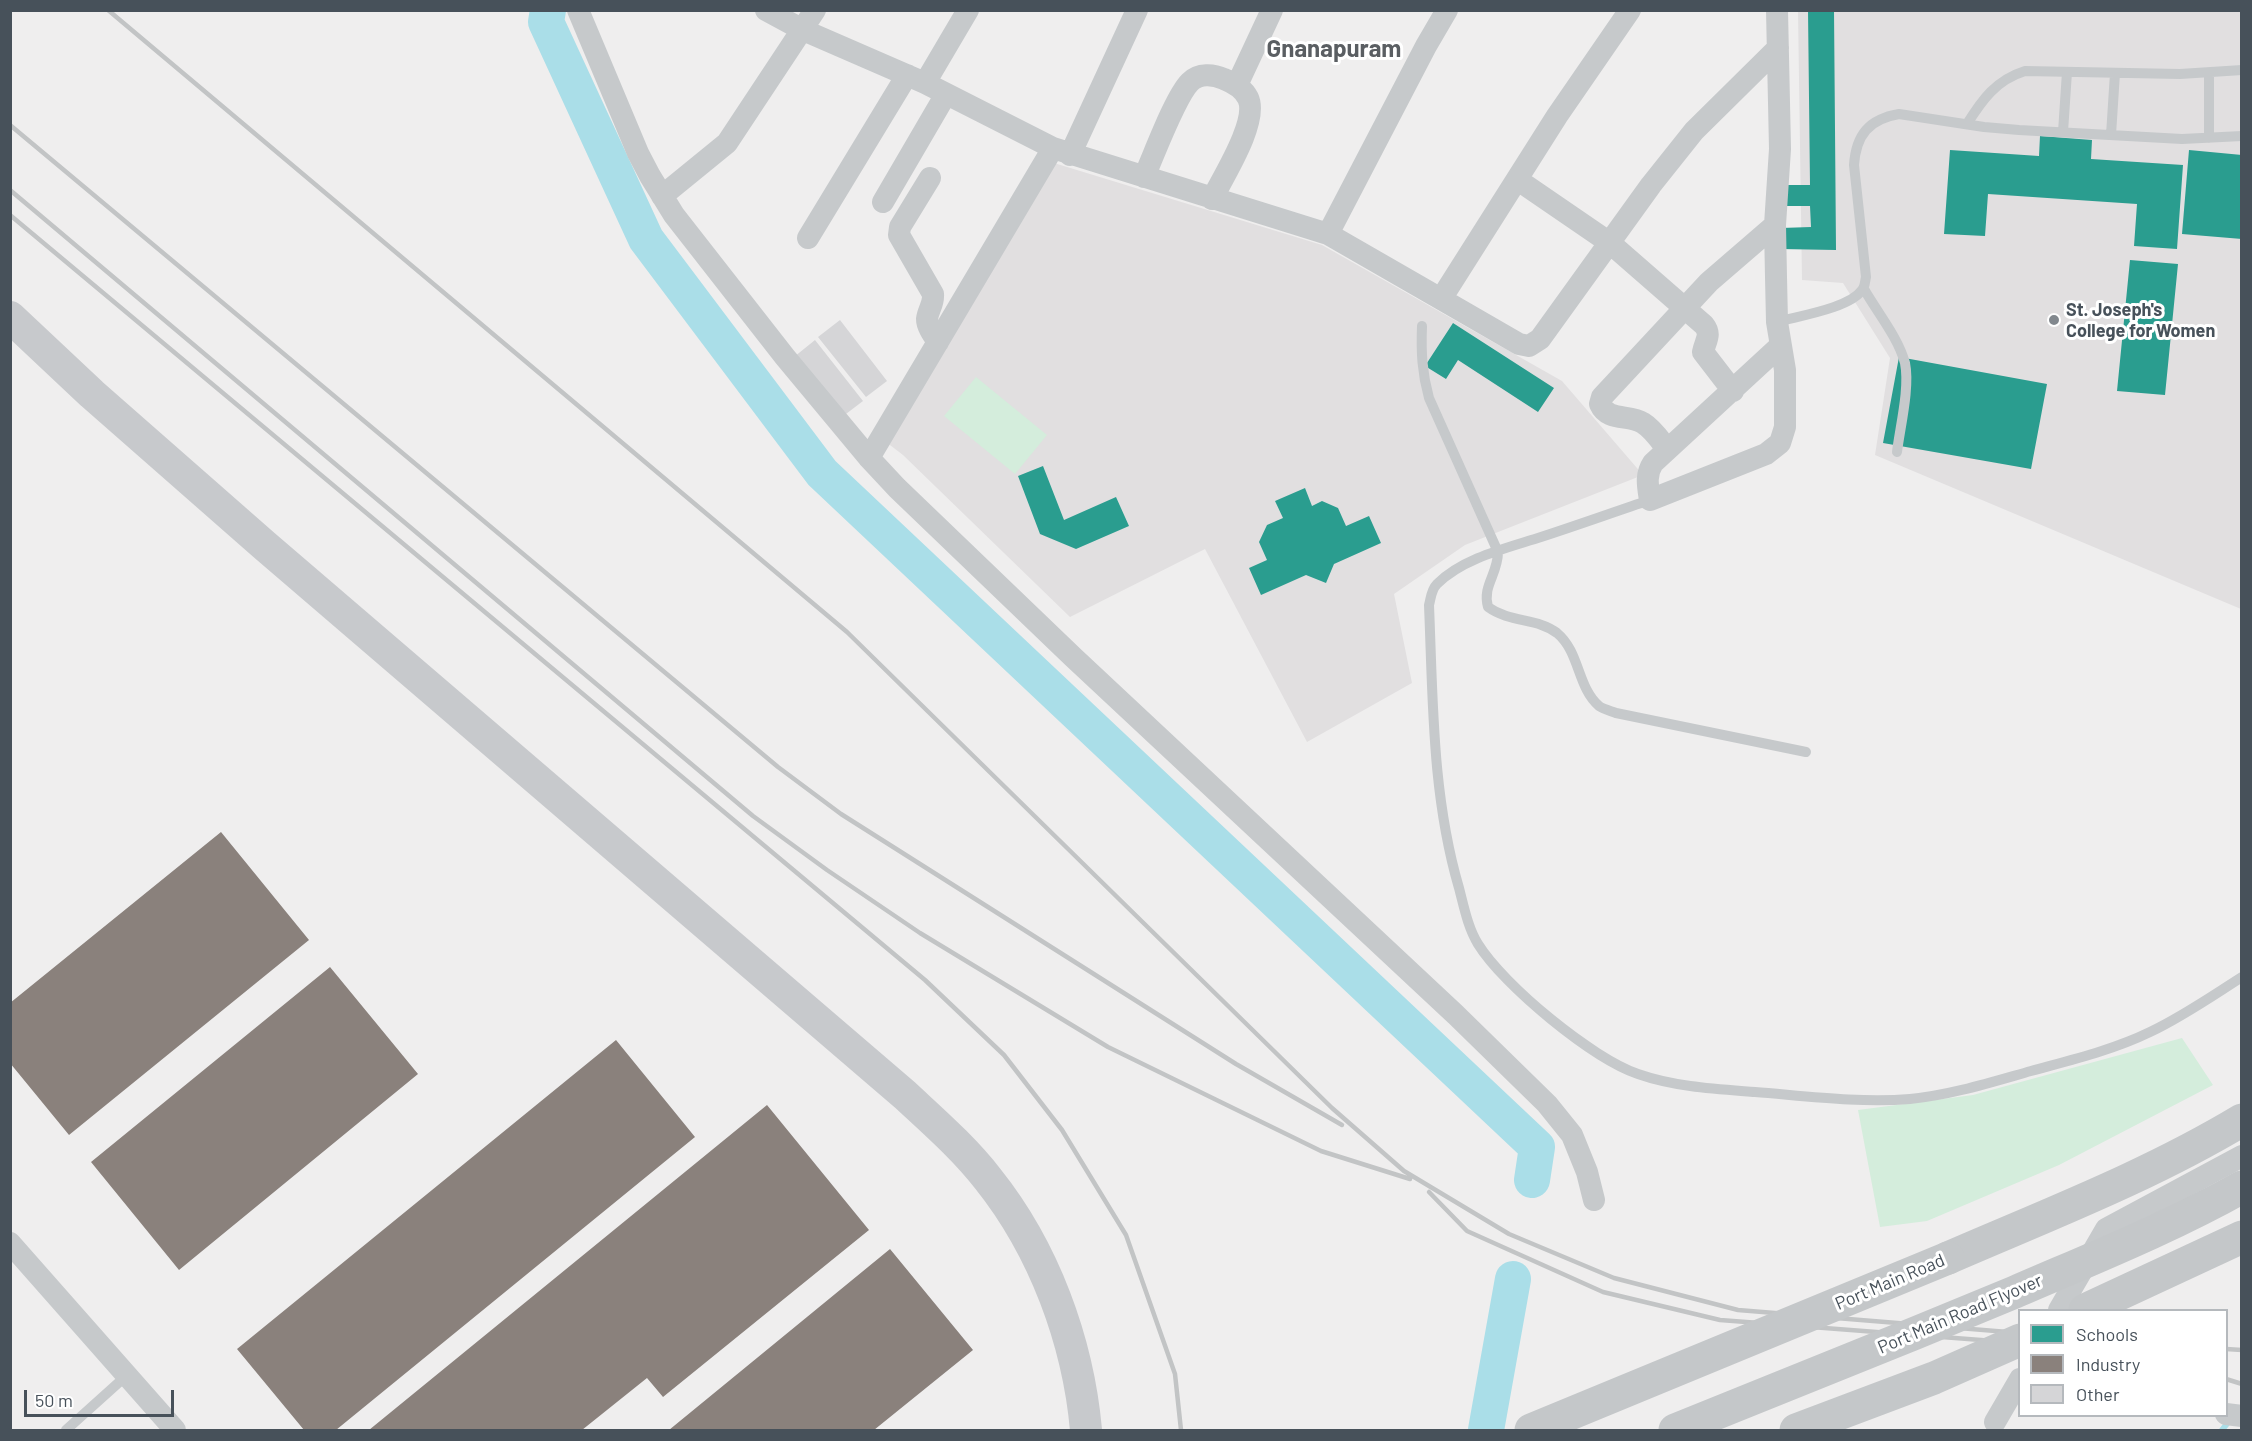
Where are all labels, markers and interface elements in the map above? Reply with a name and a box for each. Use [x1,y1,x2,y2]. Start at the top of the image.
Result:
district label: Gnanapuram [1267,35,1401,63]
place label: St. Joseph's College for Women [2066,299,2215,342]
marker: St. Joseph's College for Women [2047,313,2061,327]
street label: Port Main Road [1832,1249,1948,1315]
street label: Port Main Road Flyover [1874,1270,2046,1358]
legend [2018,1309,2228,1417]
text: Schools [2076,1323,2138,1345]
text: Industry [2076,1353,2140,1375]
scale bar [27,1378,177,1416]
text: Other [2076,1383,2119,1405]
text: 50 m [35,1389,73,1411]

